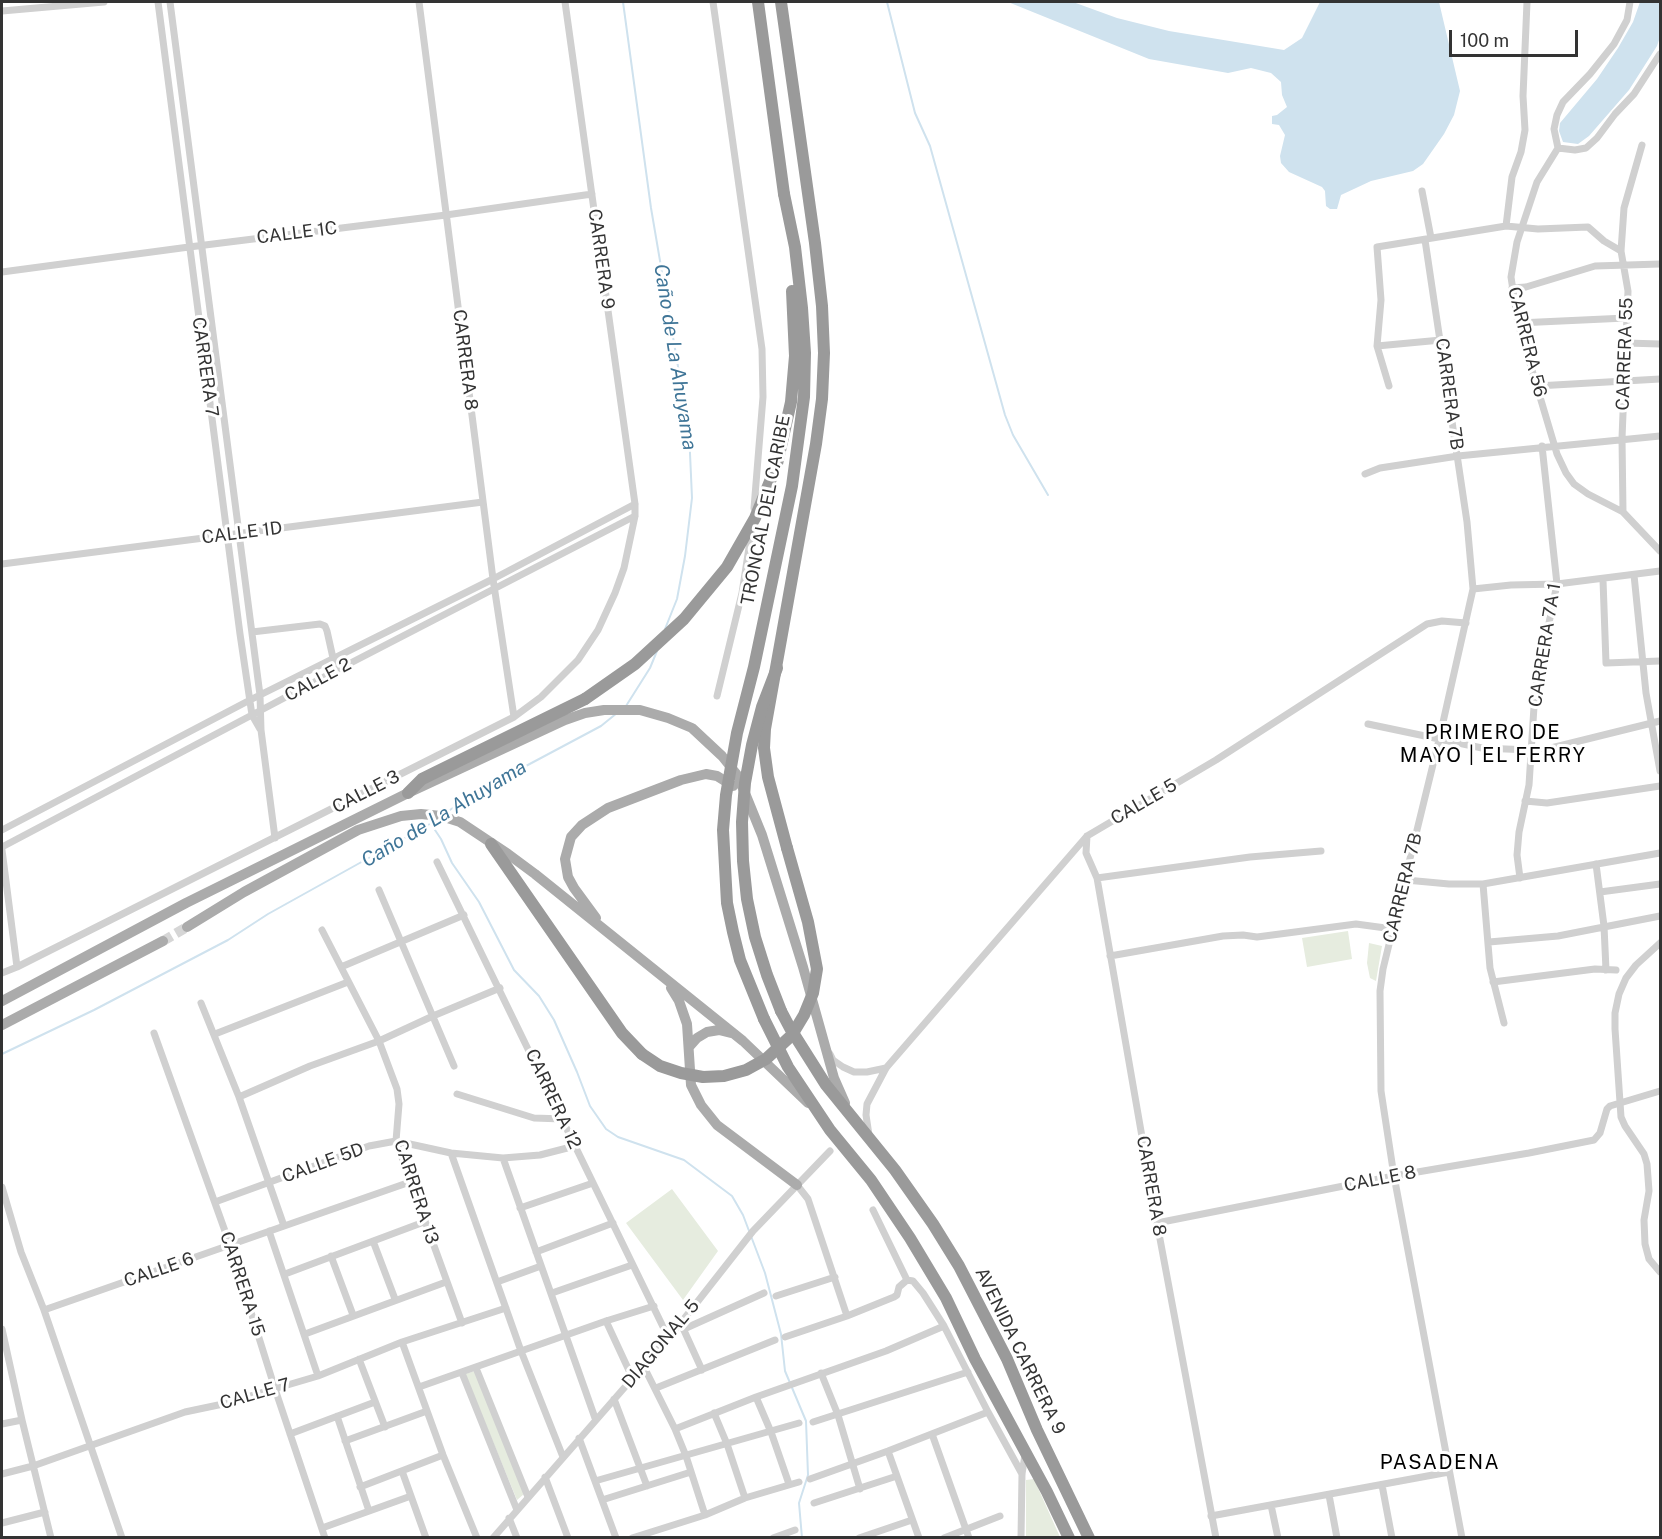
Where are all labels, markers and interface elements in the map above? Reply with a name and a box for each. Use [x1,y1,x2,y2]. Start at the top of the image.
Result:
scale bar [1452,18,1581,56]
text: 100 m [1460,30,1509,51]
street label: CARRERA 9 [583,207,619,311]
street label: CALLE 1C [255,217,339,249]
water label: Caño de La Ahuyama [648,262,702,452]
street label: CARRERA 56 [1503,285,1551,399]
street label: CARRERA 55 [1612,297,1638,411]
street label: CARRERA 8 [448,308,482,412]
street label: CARRERA 7 [187,316,223,418]
street label: CARRERA 7B [1430,337,1468,451]
street label: TRONCAL DEL CARIBE [737,413,795,607]
street label: CALLE 1D [200,517,284,549]
street label: CARRERA 7A 1 [1525,581,1565,709]
street label: CALLE 2 [281,654,355,706]
district label: PRIMERO DE MAYO | EL FERRY [1400,721,1586,768]
water label: Caño de La Ahuyama [357,755,531,873]
street label: CALLE 3 [329,766,403,818]
street label: CALLE 5 [1107,774,1181,830]
street label: CARRERA 7B [1379,831,1427,945]
street label: CARRERA 12 [520,1045,586,1153]
street label: CARRERA 8 [1132,1134,1170,1238]
street label: CARRERA 13 [389,1137,443,1247]
street label: CALLE 5D [279,1138,367,1188]
street label: CALLE 8 [1342,1161,1418,1197]
street label: CARRERA 15 [215,1229,269,1339]
street label: CALLE 6 [121,1248,197,1292]
street label: AVENIDA CARRERA 9 [970,1264,1070,1438]
street label: DIAGONAL 5 [618,1295,704,1393]
street label: CALLE 7 [217,1374,293,1414]
district label: PASADENA [1380,1451,1500,1475]

